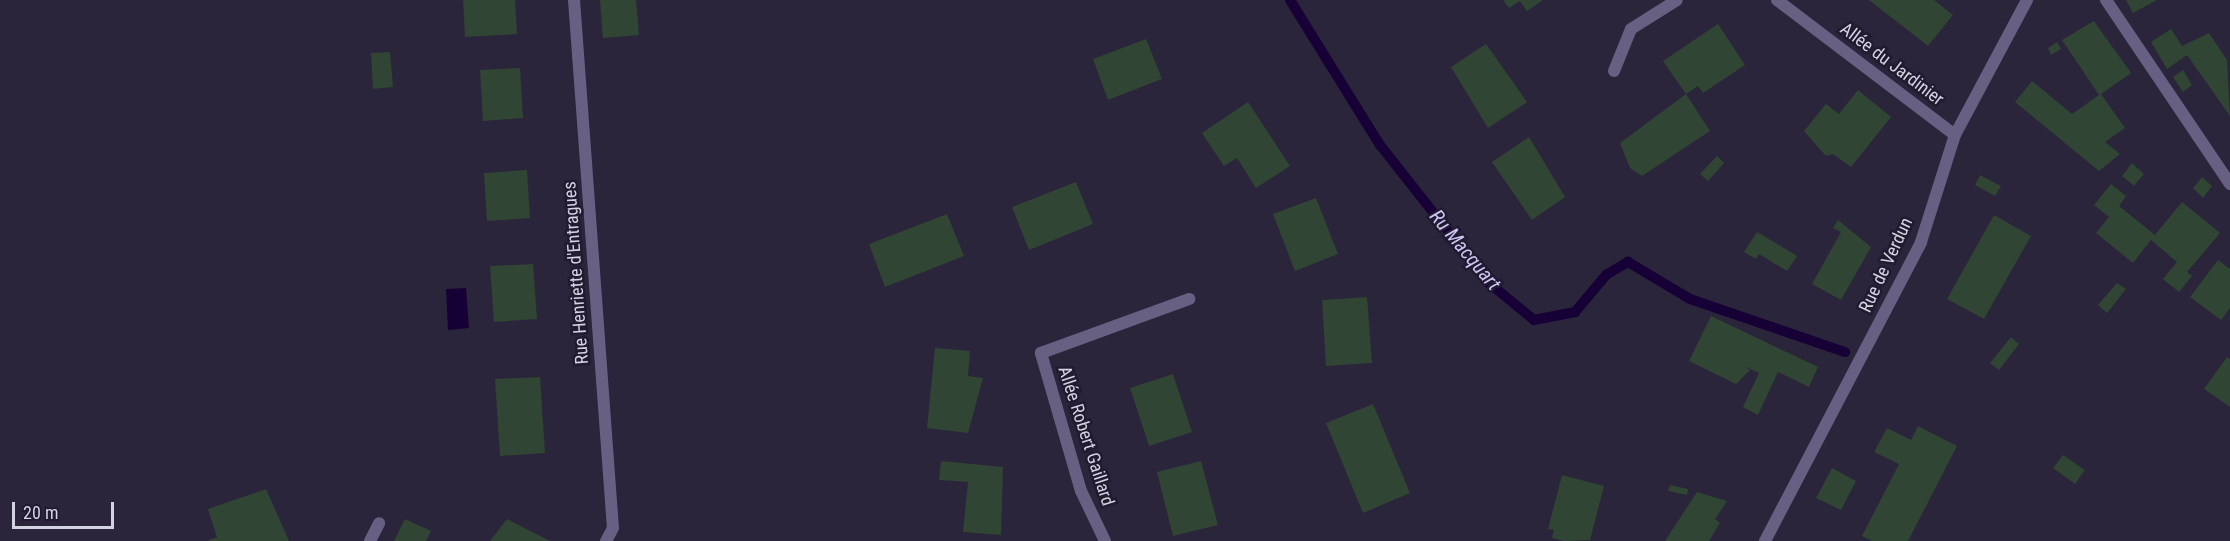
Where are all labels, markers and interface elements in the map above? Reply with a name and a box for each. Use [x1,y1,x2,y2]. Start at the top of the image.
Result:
street label: Allée du Jardinier [1836,18,1948,110]
street label: Rue Henriette d'Entragues [559,181,593,365]
water label: Ru Macquart [1424,205,1506,295]
street label: Rue de Verdun [1855,214,1917,316]
street label: Allée Robert Gaillard [1053,363,1119,509]
scale bar [15,490,117,528]
text: 20 m [23,502,58,523]

